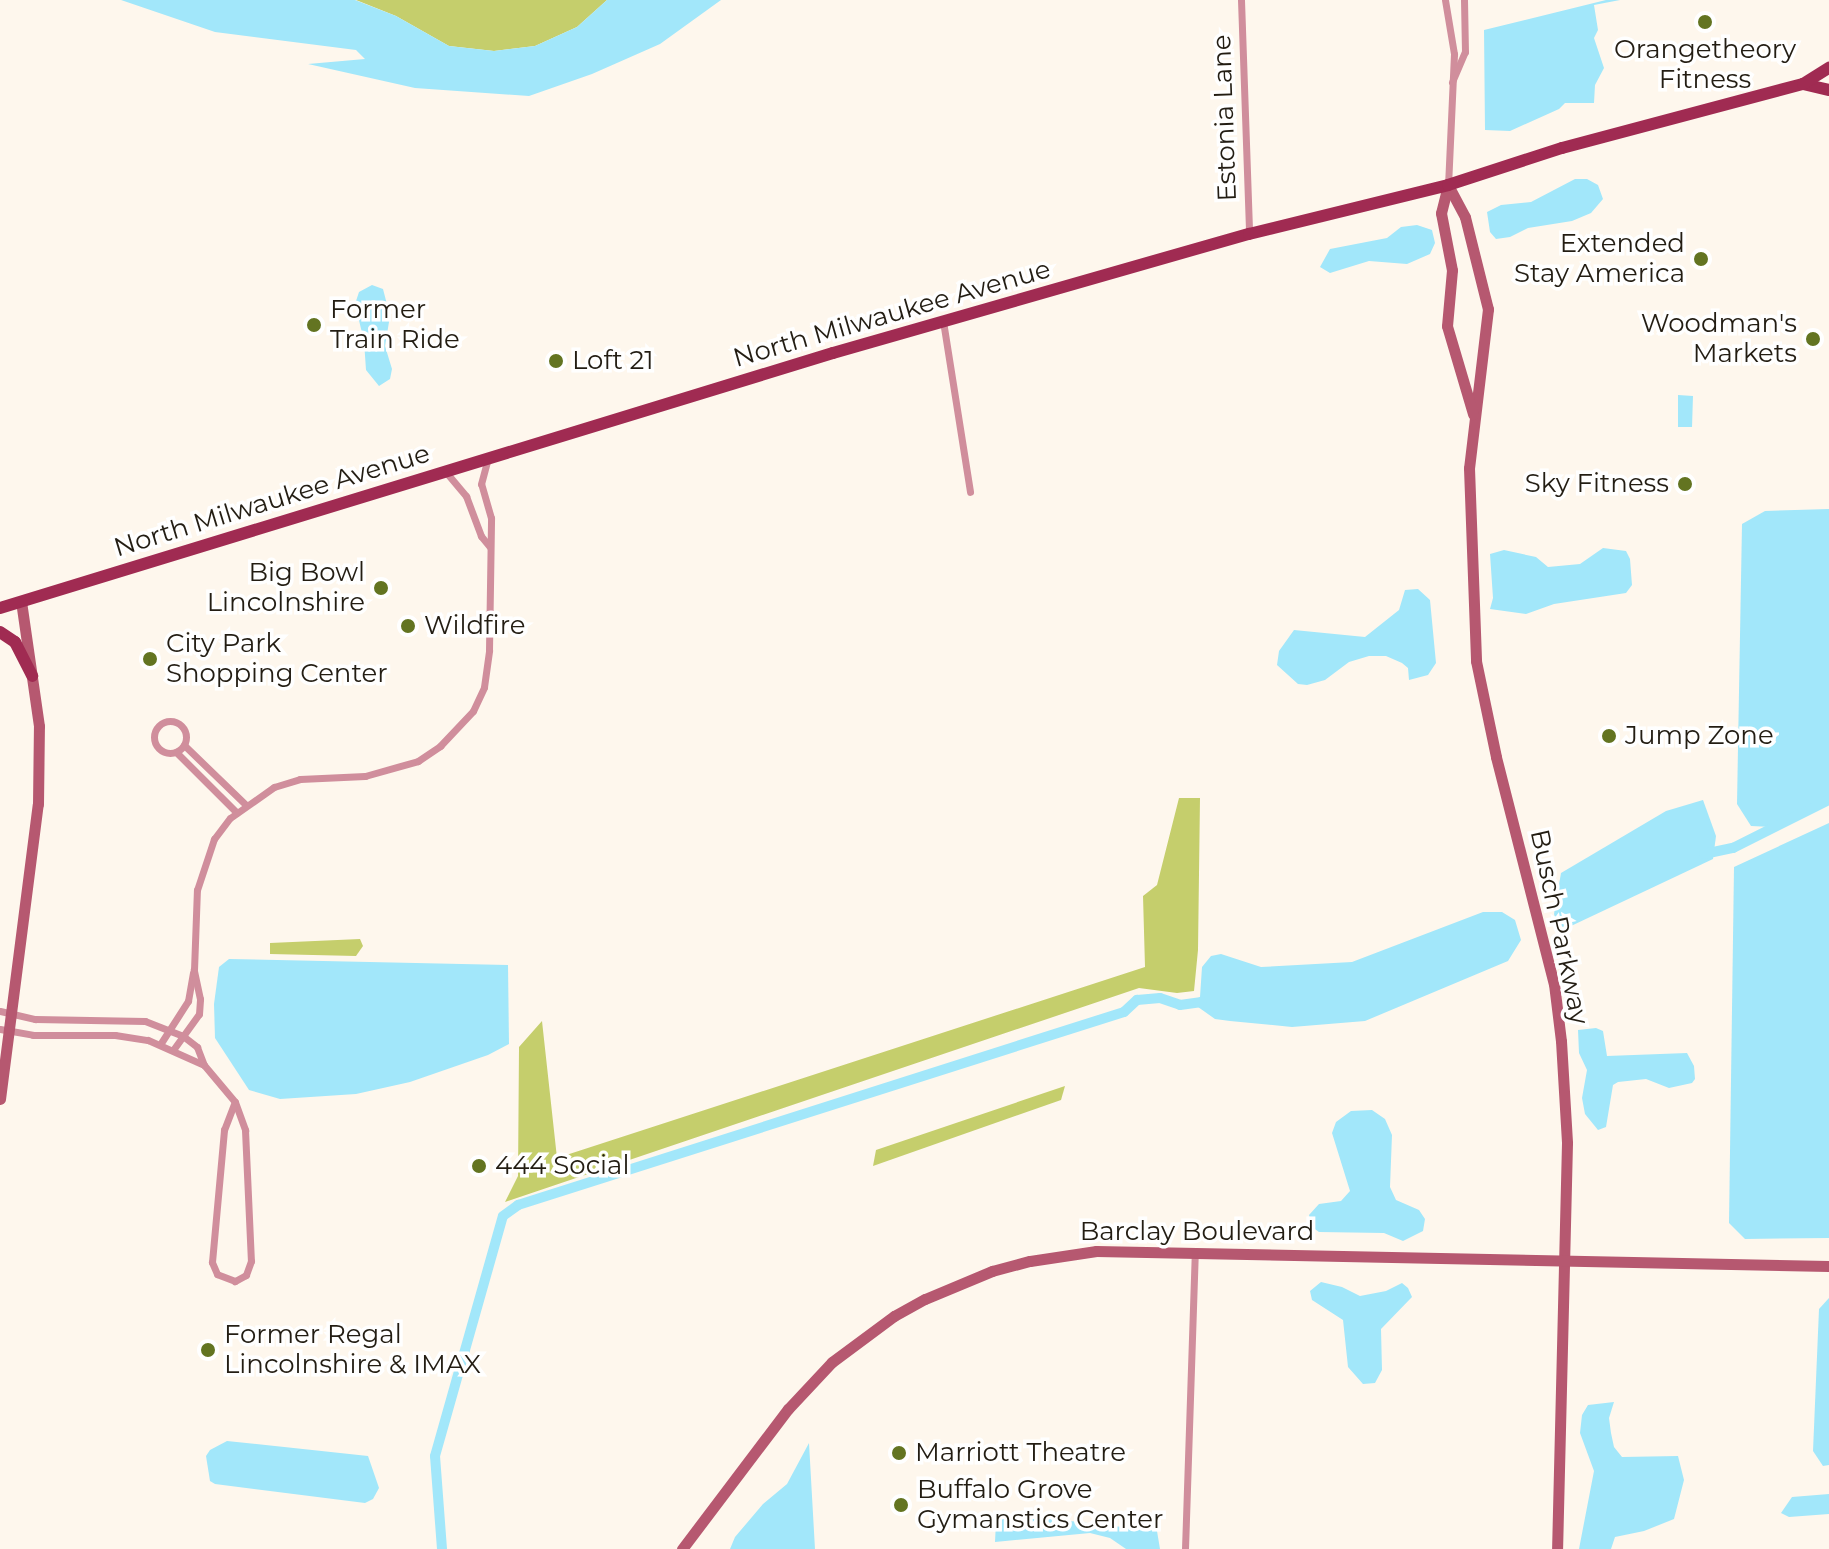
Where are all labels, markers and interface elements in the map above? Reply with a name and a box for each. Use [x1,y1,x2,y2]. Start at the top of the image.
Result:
marker: Orangetheory Fitness [1696,13,1714,31]
street label: Estonia Lane [1206,34,1244,202]
place label: Orangetheory Fitness [1614,34,1796,96]
place label: Extended Stay America [1514,228,1685,290]
marker: Extended Stay America [1692,250,1710,268]
street label: North Milwaukee Avenue [730,254,1054,374]
place label: Former Train Ride [330,294,460,356]
place label: Woodman's Markets [1641,308,1797,370]
marker: Former Train Ride [305,316,323,334]
marker: Woodman's Markets [1804,330,1822,348]
place label: Loft 21 [572,345,654,377]
marker: Loft 21 [547,352,565,370]
street label: North Milwaukee Avenue [110,438,434,564]
place label: Sky Fitness [1525,468,1669,500]
marker: Sky Fitness [1676,475,1694,493]
place label: Big Bowl Lincolnshire [207,557,365,618]
marker: Big Bowl Lincolnshire [372,579,390,597]
place label: Wildfire [424,610,525,642]
marker: Wildfire [399,617,417,635]
place label: City Park Shopping Center [166,628,388,690]
marker: City Park Shopping Center [141,650,159,668]
place label: Jump Zone [1625,720,1774,752]
marker: Jump Zone [1600,727,1618,745]
street label: Busch Parkway [1523,827,1595,1027]
place label: 444 Social [495,1150,629,1182]
marker: 444 Social [470,1157,488,1175]
street label: Barclay Boulevard [1080,1216,1314,1248]
place label: Former Regal Lincolnshire & IMAX [224,1319,481,1380]
marker: Former Regal Lincolnshire & IMAX [199,1341,217,1359]
place label: Marriott Theatre [915,1437,1126,1469]
marker: Marriott Theatre [890,1444,908,1462]
place label: Buffalo Grove Gymanstics Center [917,1474,1163,1536]
marker: Buffalo Grove Gymanstics Center [892,1496,910,1514]

